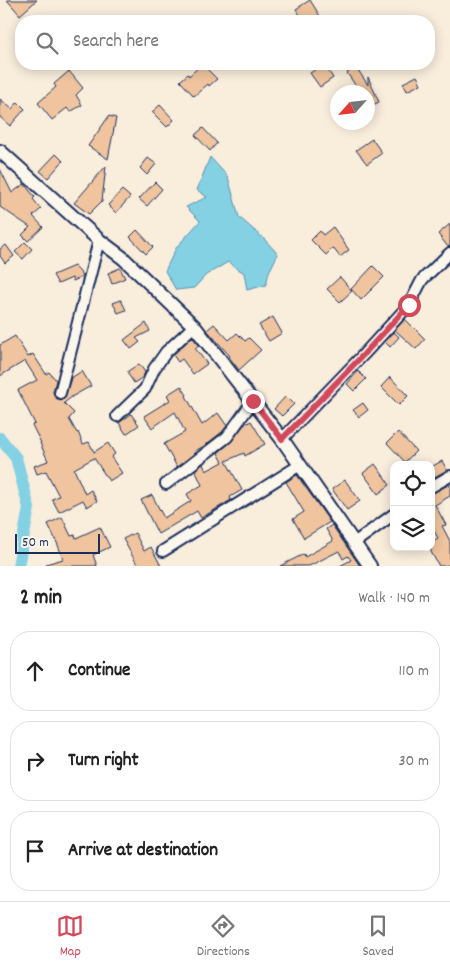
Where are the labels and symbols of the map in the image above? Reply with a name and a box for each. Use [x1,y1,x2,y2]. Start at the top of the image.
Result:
north arrow [330,85,375,130]
route start [398,294,421,317]
route end [242,390,265,413]
scale bar [15,531,100,554]

